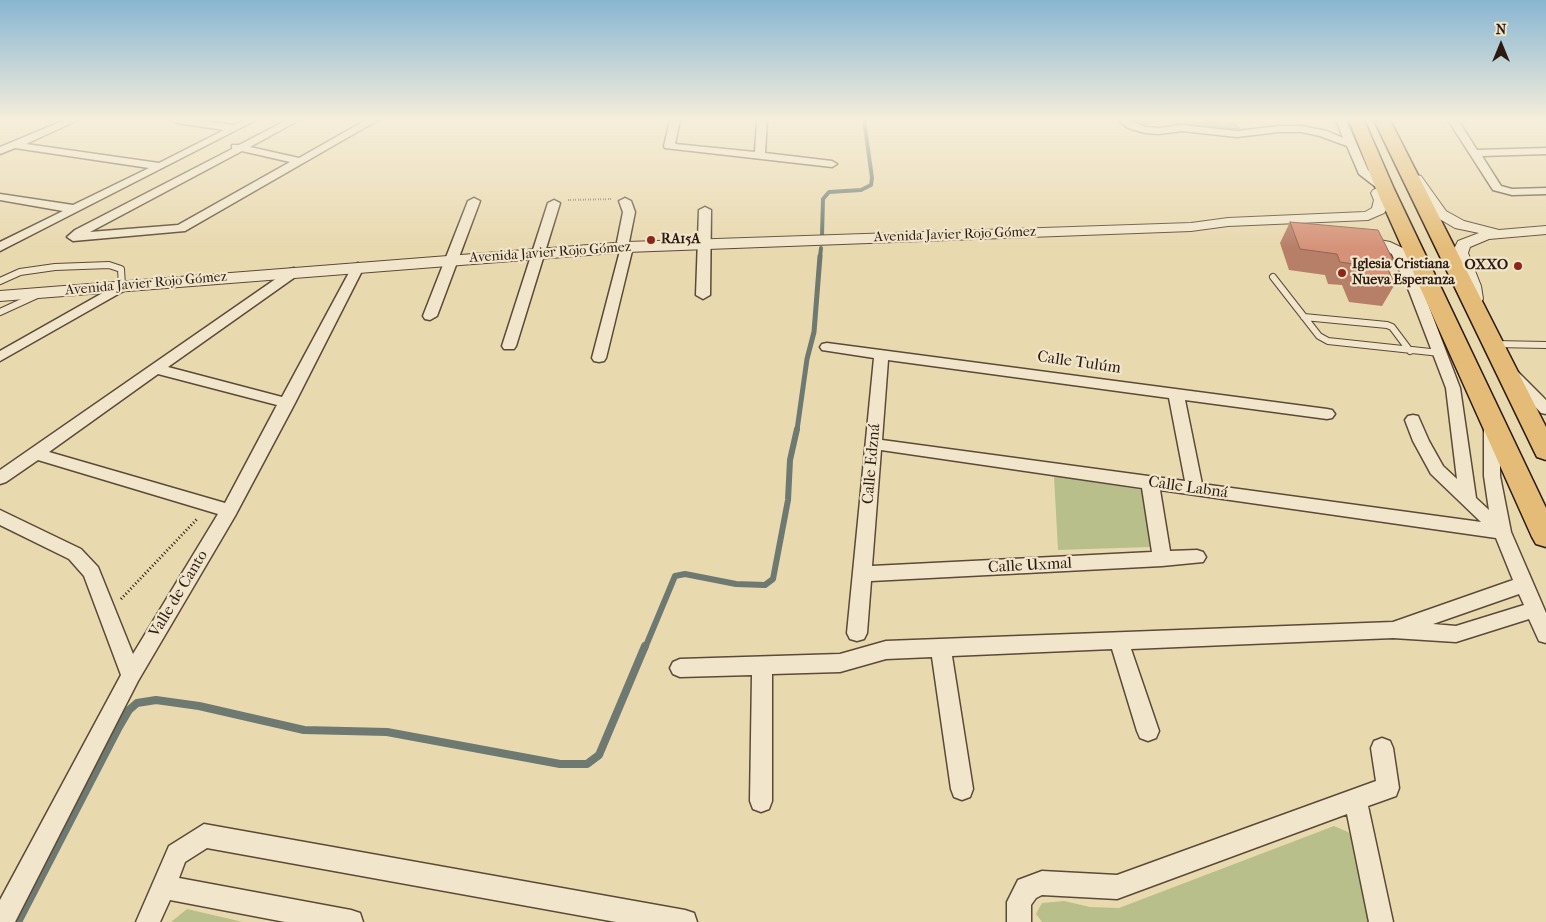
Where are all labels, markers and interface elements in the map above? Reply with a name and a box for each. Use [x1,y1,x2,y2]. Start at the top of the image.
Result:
north arrow [1476,20,1526,70]
text: N [1496,21,1506,38]
street label: Avenida Javier Rojo Gómez [874,224,1036,246]
place label: RA15A [661,232,700,248]
marker: RA15A [645,234,657,246]
street label: Avenida Javier Rojo Gómez [469,239,631,267]
place label: Iglesia Cristiana Nueva Esperanza [1352,257,1455,290]
place label: OXXO [1464,258,1508,274]
marker: OXXO [1512,260,1524,272]
marker: Iglesia Cristiana Nueva Esperanza [1336,267,1348,279]
street label: Avenida Javier Rojo Gómez [65,269,227,299]
street label: Calle Tulúm [1036,348,1122,378]
street label: Calle Edzná [859,423,885,505]
street label: Calle Labná [1147,473,1229,503]
street label: Valle de Canto [146,547,212,641]
street label: Calle Uxmal [987,554,1073,578]

